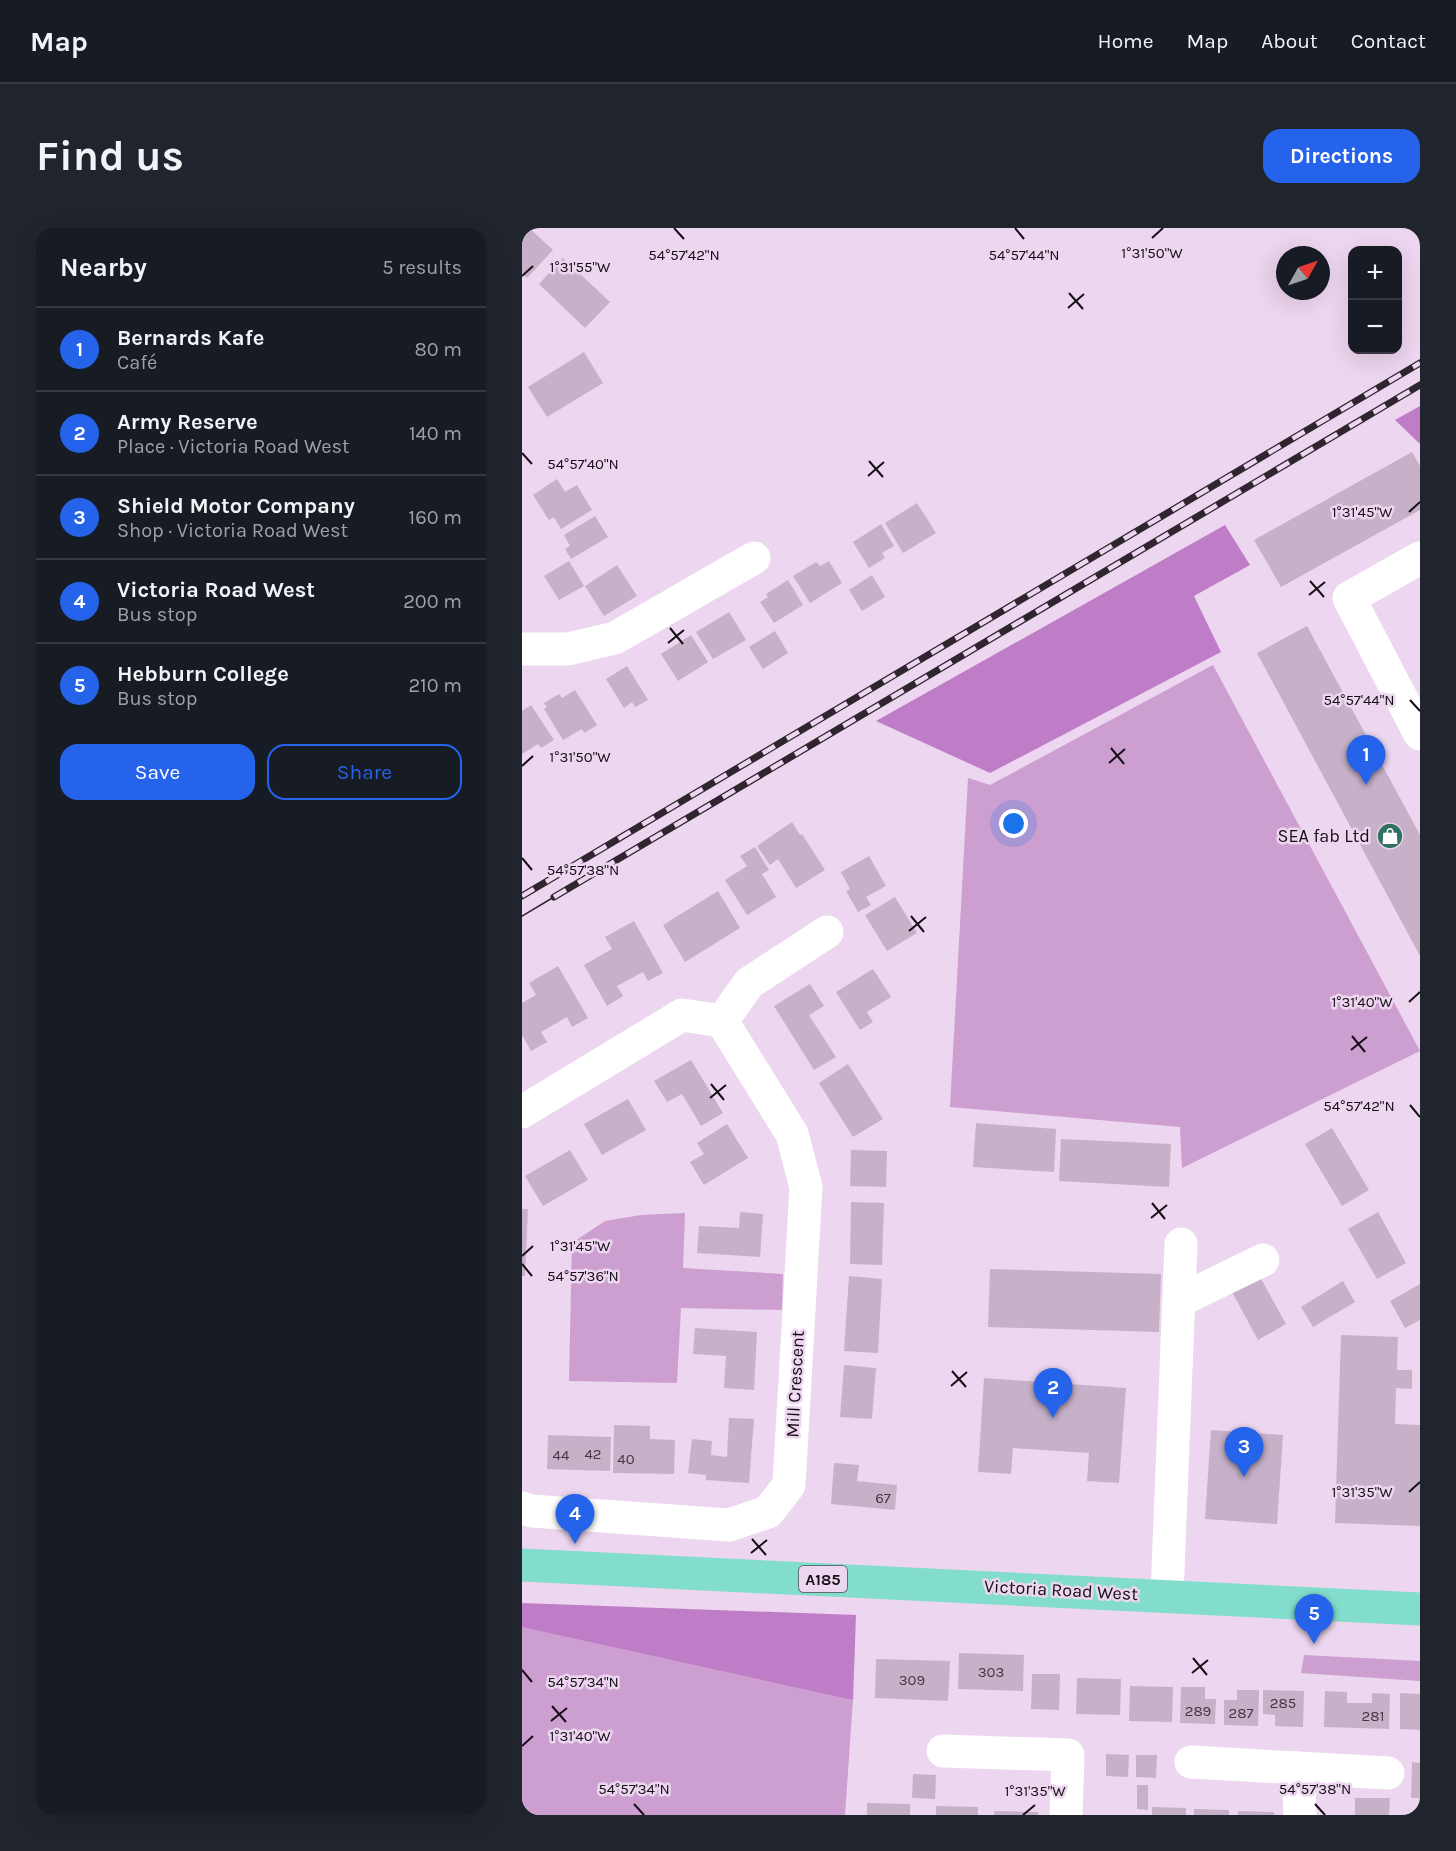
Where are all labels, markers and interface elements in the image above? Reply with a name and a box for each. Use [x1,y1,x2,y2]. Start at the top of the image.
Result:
text: Map [30,25,88,58]
text: Home [1098,29,1154,53]
text: Map [1187,29,1228,53]
text: About [1261,29,1318,53]
text: Contact [1351,29,1426,53]
button: Directions [1263,129,1420,183]
text: Find us [36,131,184,181]
text: 1°31'50"W [1121,244,1183,262]
text: 54°57'42"N [648,246,720,264]
text: 54°57'44"N [988,246,1060,264]
north arrow [1276,246,1330,300]
map controls [1348,246,1402,354]
button: + [1348,246,1402,300]
text: Nearby [60,252,147,283]
text: 5 results [382,256,462,279]
text: 1°31'55"W [550,258,611,276]
button: − [1348,300,1402,354]
text: Bernards Kafe [117,325,264,351]
text: 1 [76,338,83,361]
text: 80 m [414,338,462,361]
text: Café [117,351,157,374]
text: Army Reserve [117,409,258,435]
text: 2 [73,422,86,445]
text: 140 m [409,422,462,445]
text: Place · Victoria Road West [117,435,350,458]
text: 54°57'40"N [547,455,619,473]
text: Shield Motor Company [117,493,355,519]
text: 1°31'45"W [1332,503,1393,521]
text: 3 [73,506,86,529]
text: 160 m [409,506,462,529]
text: Shop · Victoria Road West [117,519,348,542]
text: Victoria Road West [117,577,315,603]
text: 4 [74,590,85,613]
text: 200 m [403,590,462,613]
text: Bus stop [117,603,197,626]
text: Hebburn College [117,661,289,687]
text: 5 [74,674,85,697]
text: 210 m [408,674,462,697]
text: Bus stop [117,687,197,710]
text: 54°57'44"N [1323,691,1395,709]
pin: 1 [1346,736,1386,785]
button: Save [60,744,255,800]
button: Share [267,744,462,800]
text: 1°31'50"W [549,748,611,766]
your location [999,809,1028,838]
shop icon: SEA fab Ltd [1375,821,1405,851]
place label: SEA fab Ltd [1278,825,1370,847]
text: 54°57'38"N [547,861,619,879]
text: 1°31'40"W [1331,993,1393,1011]
text: 54°57'42"N [1323,1097,1395,1115]
text: 1°31'45"W [550,1237,611,1255]
text: 54°57'36"N [547,1267,619,1285]
street label: Mill Crescent [781,1330,809,1438]
pin: 2 [1034,1368,1072,1418]
pin: 3 [1224,1428,1264,1477]
house number: 42 [584,1445,602,1463]
house number: 44 [553,1446,570,1464]
house number: 40 [617,1450,635,1468]
text: 1°31'35"W [1331,1483,1393,1501]
house number: 67 [875,1489,891,1507]
pin: 4 [556,1494,594,1544]
road number: A185 [799,1566,847,1592]
street label: Victoria Road West [983,1575,1139,1605]
pin: 5 [1294,1594,1334,1644]
house number: 303 [978,1663,1004,1681]
house number: 309 [899,1671,925,1689]
text: 54°57'34"N [547,1673,619,1691]
house number: 285 [1270,1694,1296,1712]
house number: 289 [1185,1702,1211,1720]
house number: 287 [1229,1704,1253,1722]
house number: 281 [1362,1707,1384,1725]
text: 1°31'40"W [549,1727,611,1745]
text: 54°57'34"N [598,1780,670,1798]
text: 54°57'38"N [1279,1780,1351,1798]
text: 1°31'35"W [1004,1782,1066,1800]

